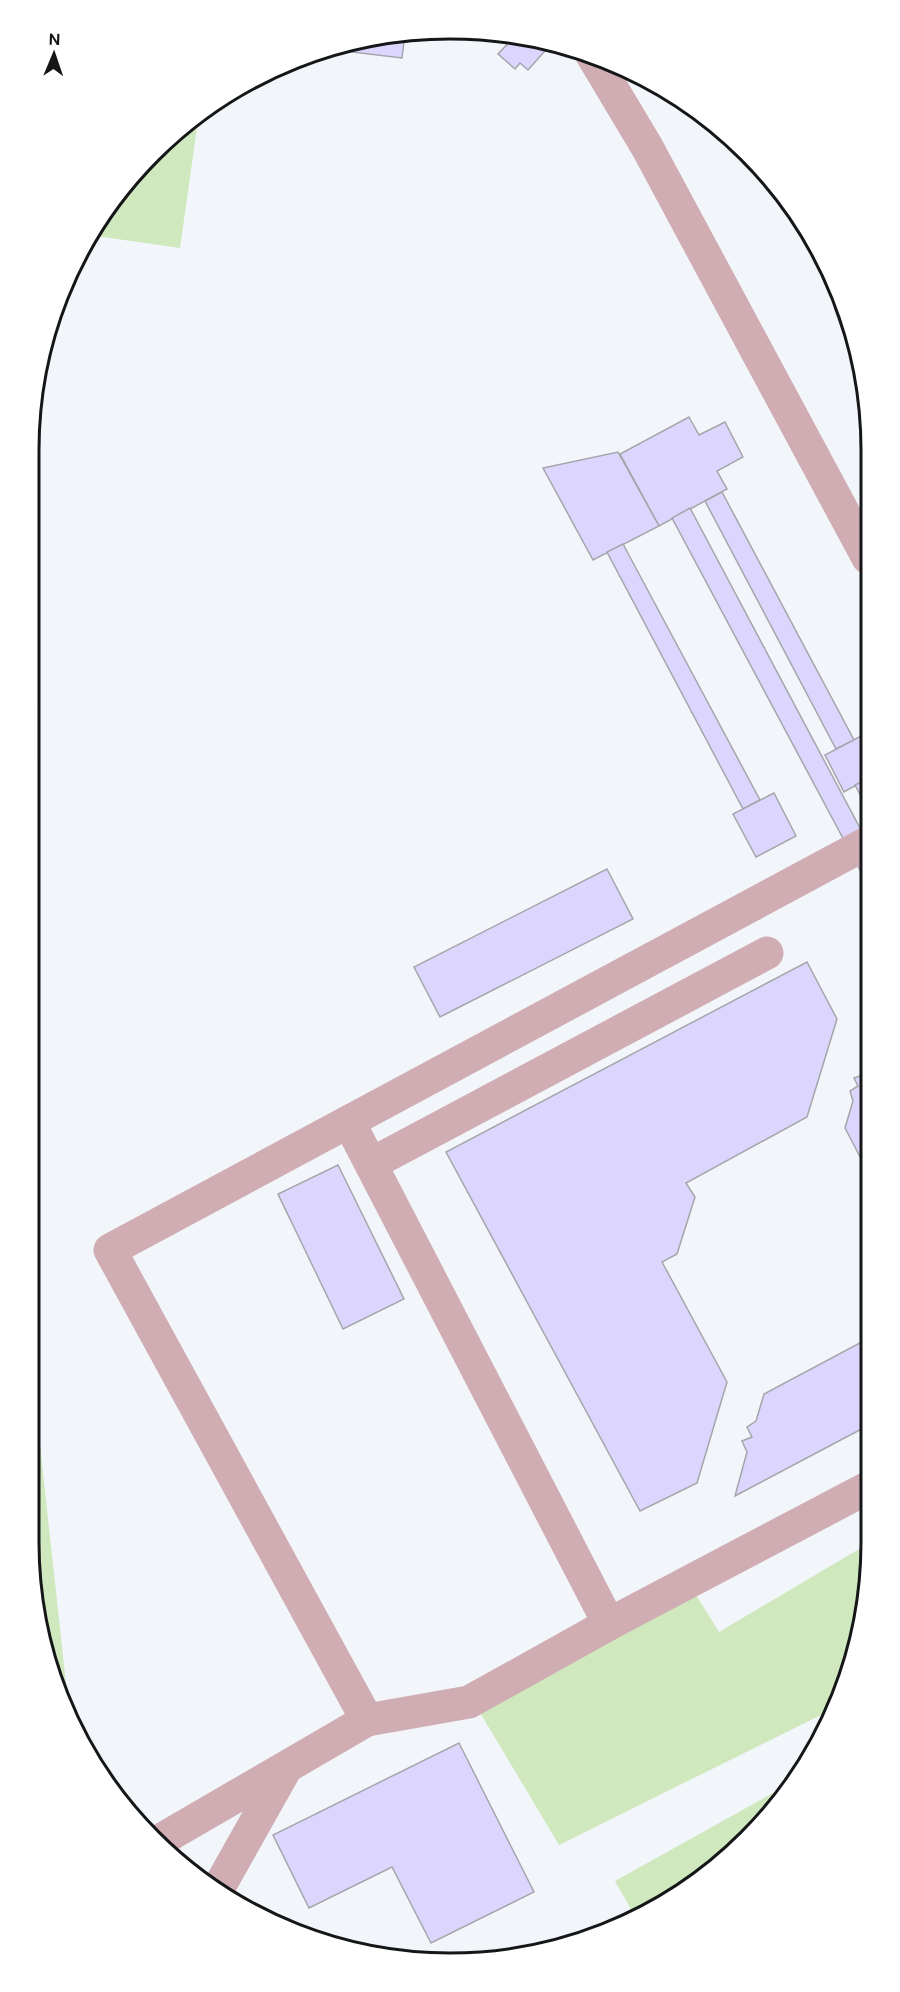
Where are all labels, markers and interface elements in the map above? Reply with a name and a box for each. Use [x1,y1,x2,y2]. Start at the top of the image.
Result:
north arrow [24,24,84,84]
text: N [48,29,61,50]

